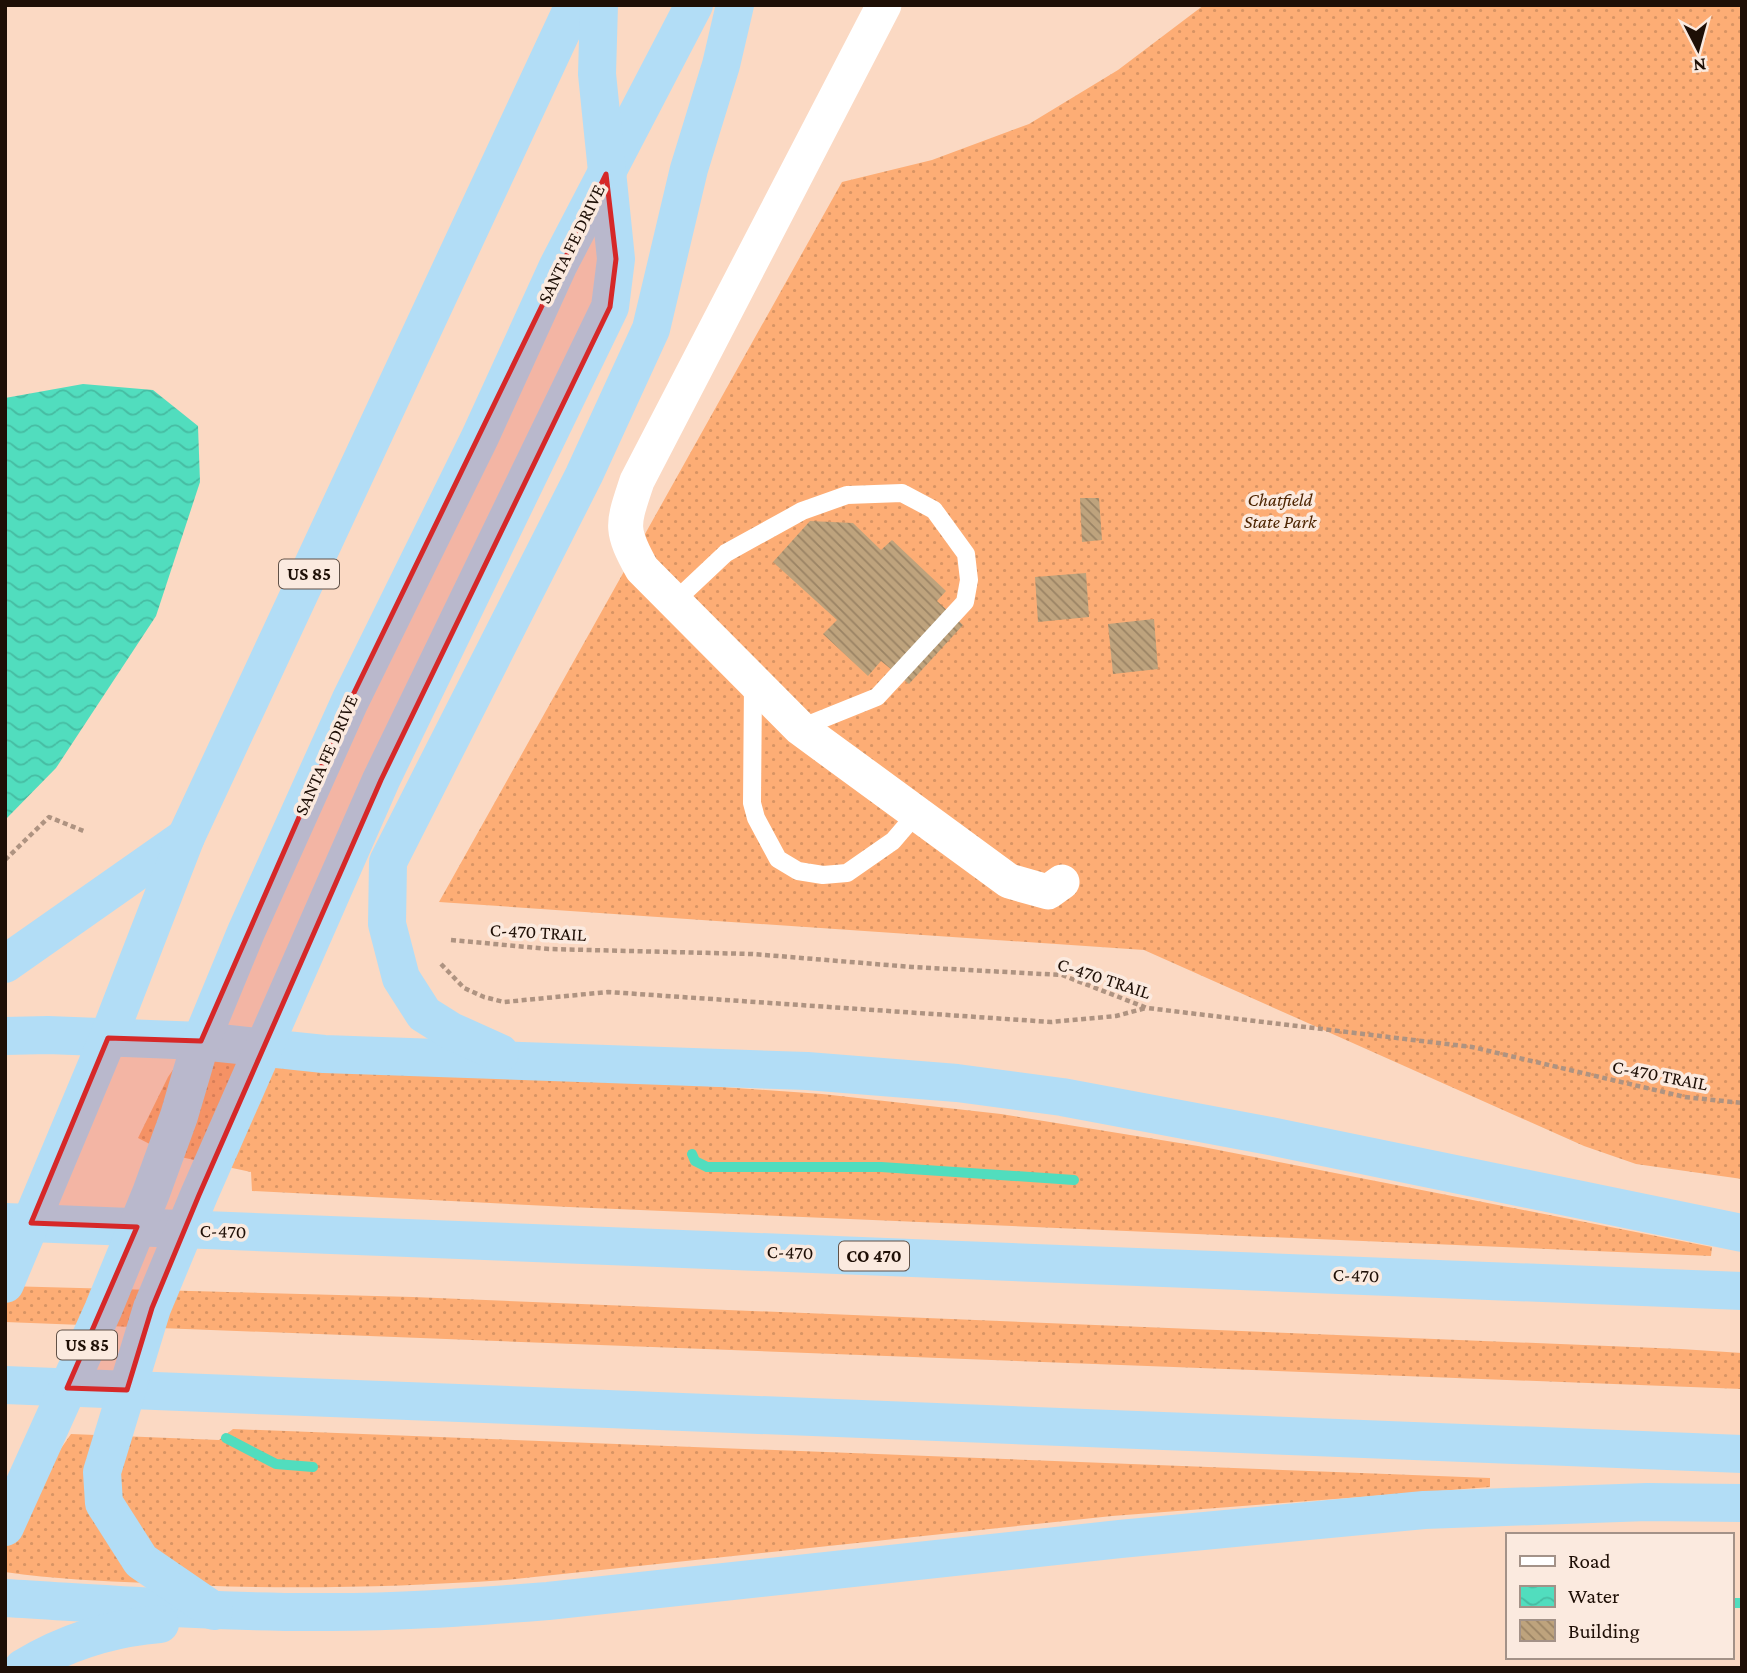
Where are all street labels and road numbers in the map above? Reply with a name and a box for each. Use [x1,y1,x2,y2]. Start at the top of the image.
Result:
street label: SANTA FE DRIVE [533,181,609,307]
road number: US 85 [279,560,339,588]
street label: SANTA FE DRIVE [290,692,362,818]
street label: C-470 TRAIL [489,919,587,945]
street label: C-470 TRAIL [1055,953,1154,1003]
street label: C-470 TRAIL [1611,1055,1710,1095]
street label: C-470 [199,1220,247,1242]
street label: C-470 [766,1241,814,1263]
road number: CO 470 [839,1241,909,1270]
street label: C-470 [1332,1264,1380,1286]
road number: US 85 [57,1330,117,1360]

